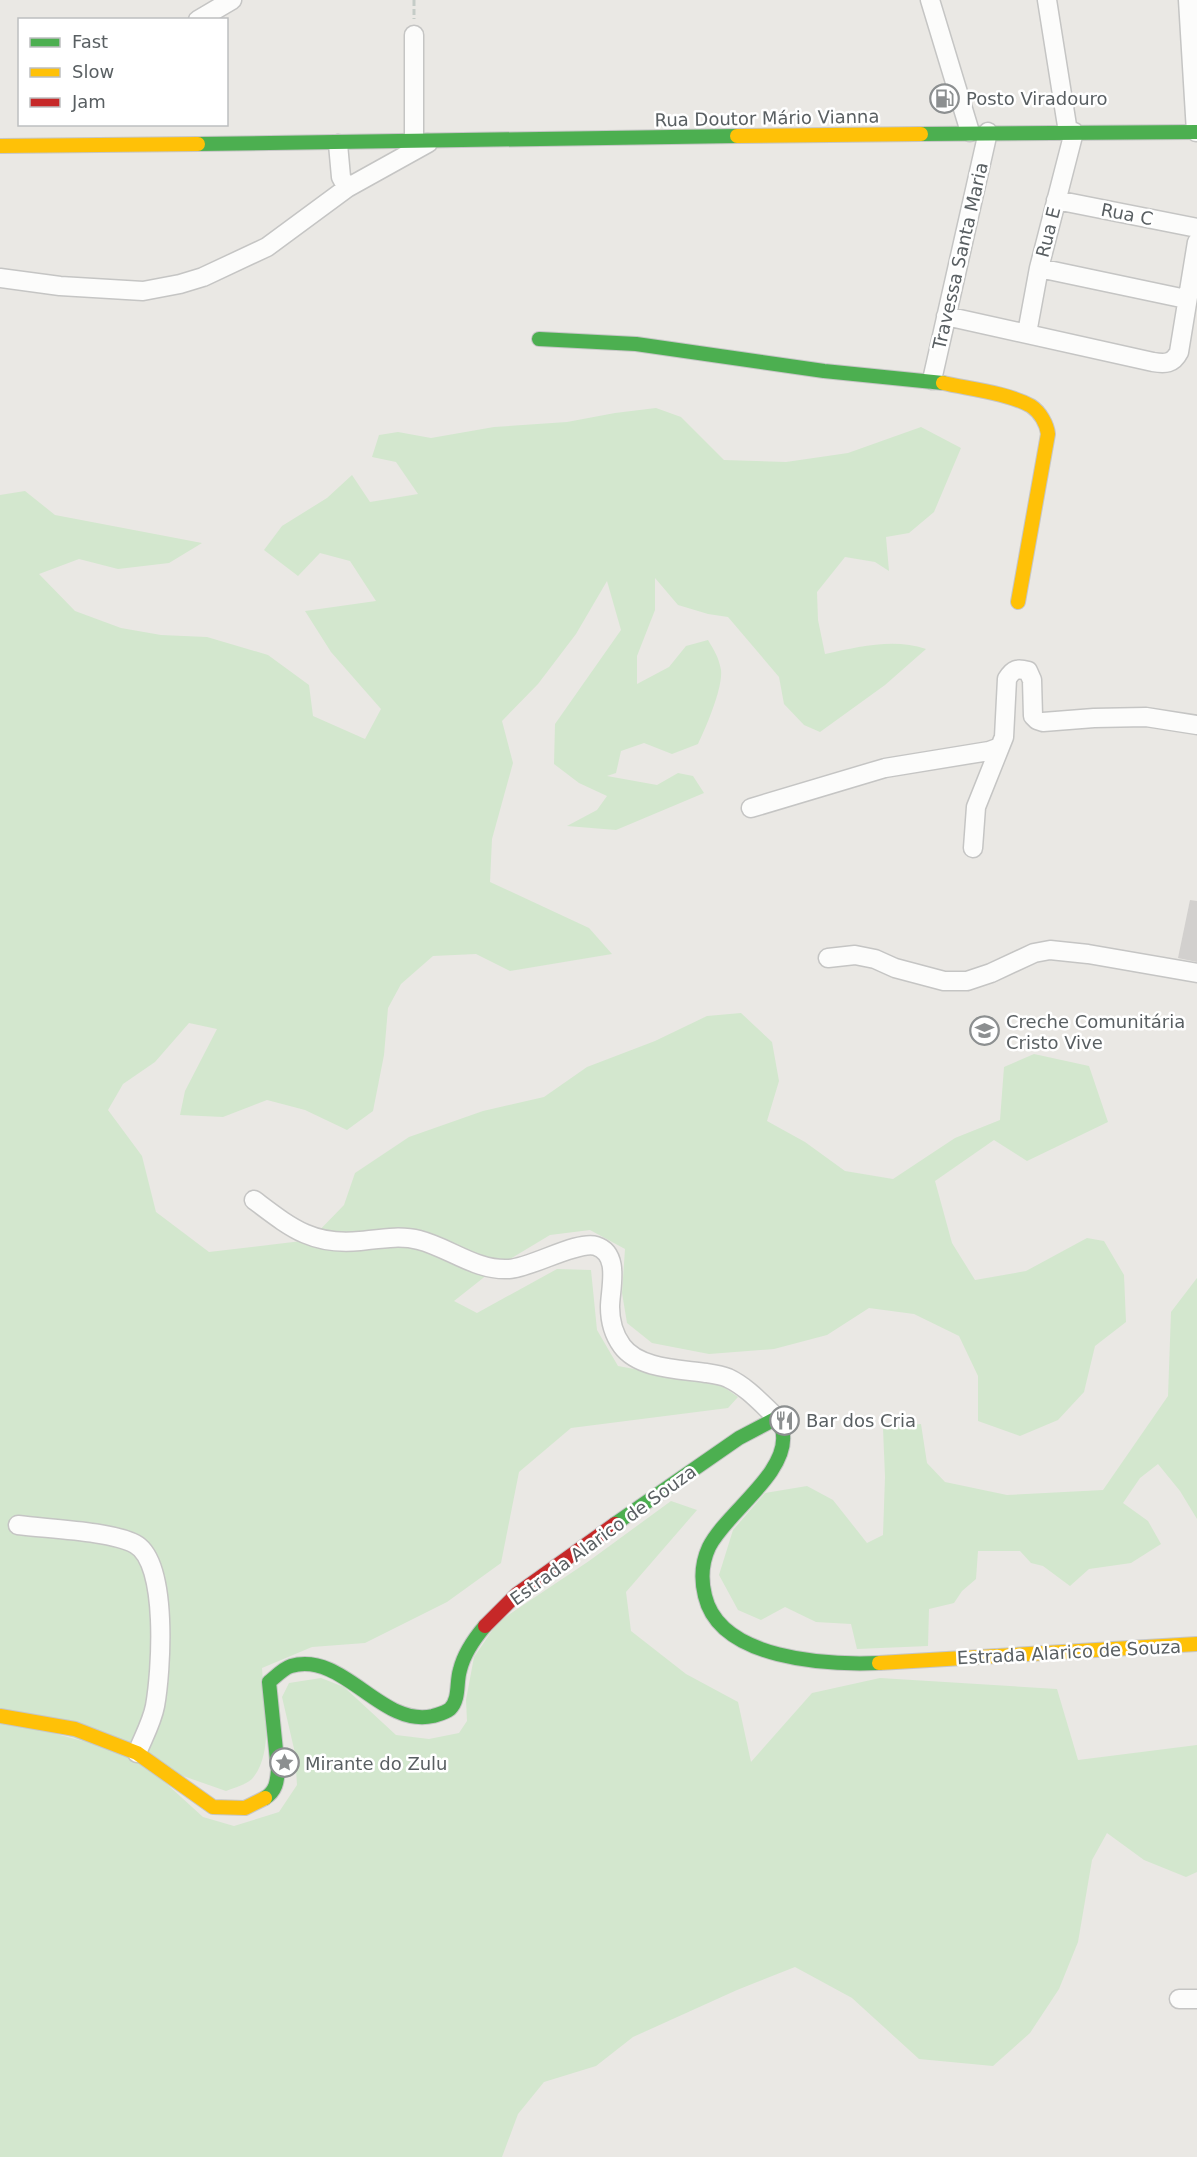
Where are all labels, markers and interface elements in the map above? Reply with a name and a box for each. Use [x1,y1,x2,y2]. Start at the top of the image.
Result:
legend [18,18,228,126]
text: Fast [72,31,108,52]
text: Slow [72,61,114,82]
fuel station icon: Posto Viradouro [929,82,961,114]
place label: Posto Viradouro [966,88,1108,109]
text: Jam [71,91,106,112]
street label: Rua Doutor Mário Vianna [654,106,880,130]
street label: Travessa Santa Maria [928,160,992,353]
street label: Rua C [1099,199,1155,229]
street label: Rua E [1032,205,1064,259]
place label: Creche Comunitária Cristo Vive [1006,1011,1185,1053]
school or university icon: Creche Comunitária Cristo Vive [969,1015,1001,1047]
restaurant icon: Bar dos Cria [769,1404,801,1436]
place label: Bar dos Cria [806,1410,916,1431]
street label: Estrada Alarico de Souza [506,1461,700,1609]
street label: Estrada Alarico de Souza [956,1636,1182,1668]
place icon: Mirante do Zulu [268,1747,300,1779]
place label: Mirante do Zulu [305,1753,448,1774]

